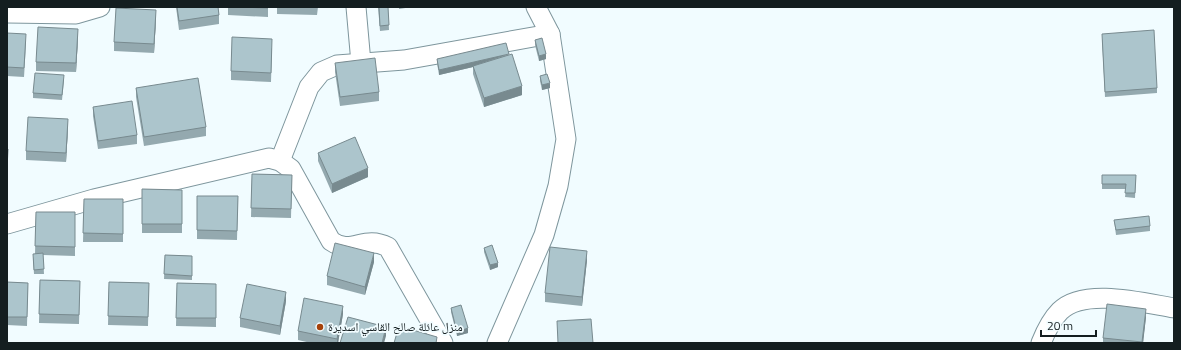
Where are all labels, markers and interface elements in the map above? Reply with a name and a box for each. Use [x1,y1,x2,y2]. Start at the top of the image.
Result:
scale bar [1041,312,1096,338]
text: 20 m [1047,316,1073,335]
place label: منزل عائلة صالح القاسي اسديرة [328,317,463,337]
marker: منزل عائلة صالح القاسي اسديرة [315,322,325,332]

